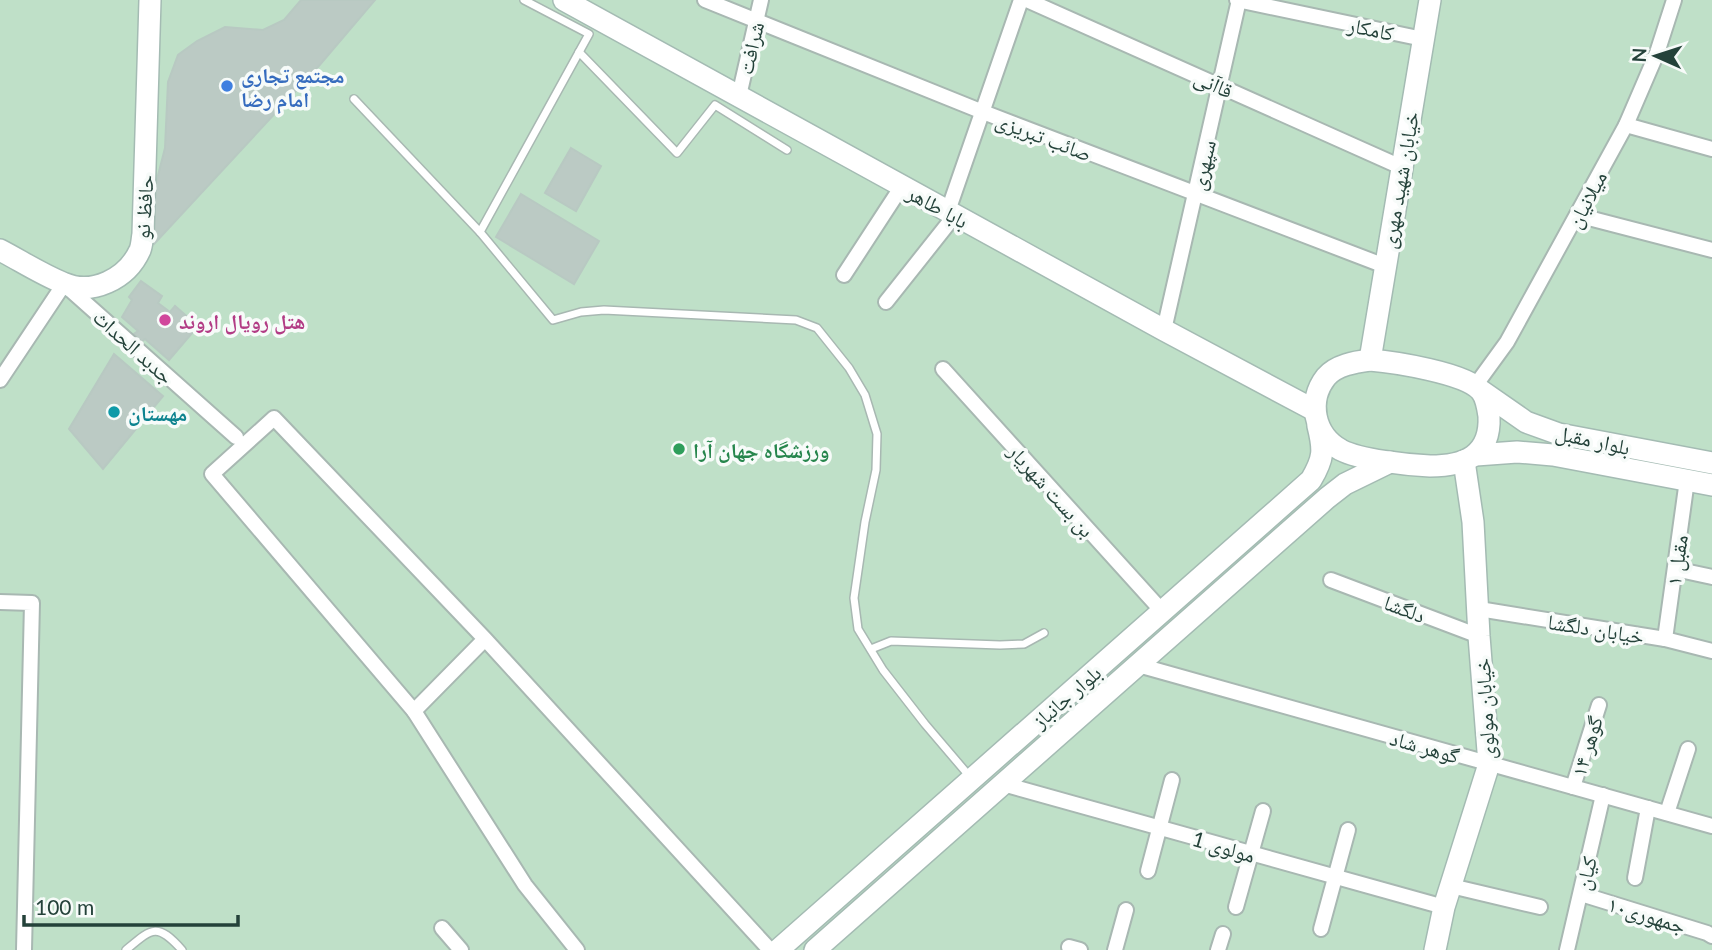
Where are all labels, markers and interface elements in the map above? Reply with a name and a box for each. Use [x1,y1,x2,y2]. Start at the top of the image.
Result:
street label: کامکار [1345,11,1397,45]
street label: شرافت [732,19,768,77]
north arrow [1621,21,1691,91]
text: N [1627,47,1650,63]
place label: مجتمع تجاری امام رضا [241,62,344,114]
street label: قاآنی [1190,64,1237,104]
marker: مجتمع تجاری امام رضا [219,78,235,94]
street label: صائب تبریزی [992,106,1095,167]
street label: خیابان شهید مهری [1375,110,1424,251]
street label: سپهری [1184,137,1221,193]
street label: میلانیان [1561,166,1612,232]
street label: حافظ نو [128,174,158,240]
street label: بابا طاهر [902,179,973,233]
street label: جدبد الحداث [88,304,179,389]
place label: هتل رویال اروند [179,308,305,335]
marker: هتل رویال اروند [157,312,173,328]
place label: مهستان [128,400,187,426]
marker: مهستان [106,404,122,420]
street label: بلوار مقبل [1553,419,1633,461]
place label: ورزشگاه جهان آرا [693,437,830,463]
street label: بن بست شهریار [1002,438,1100,543]
marker: ورزشگاه جهان آرا [671,441,687,457]
street label: مقبل ۱ [1660,533,1694,587]
street label: دلگشا [1381,589,1429,627]
street label: خیابان دلگشا [1546,608,1646,649]
street label: خیابان مولوی [1469,658,1500,760]
street label: بلوار جانباز [1026,659,1106,734]
street label: گوهر ۱۴ [1565,712,1607,779]
street label: گوهر شاد [1387,724,1463,768]
street label: مولوی 1 [1189,825,1258,868]
street label: کیان [1569,853,1602,893]
scale bar [24,884,238,928]
street label: جمهوری۱۰ [1605,890,1689,939]
text: 100 m [35,894,94,919]

